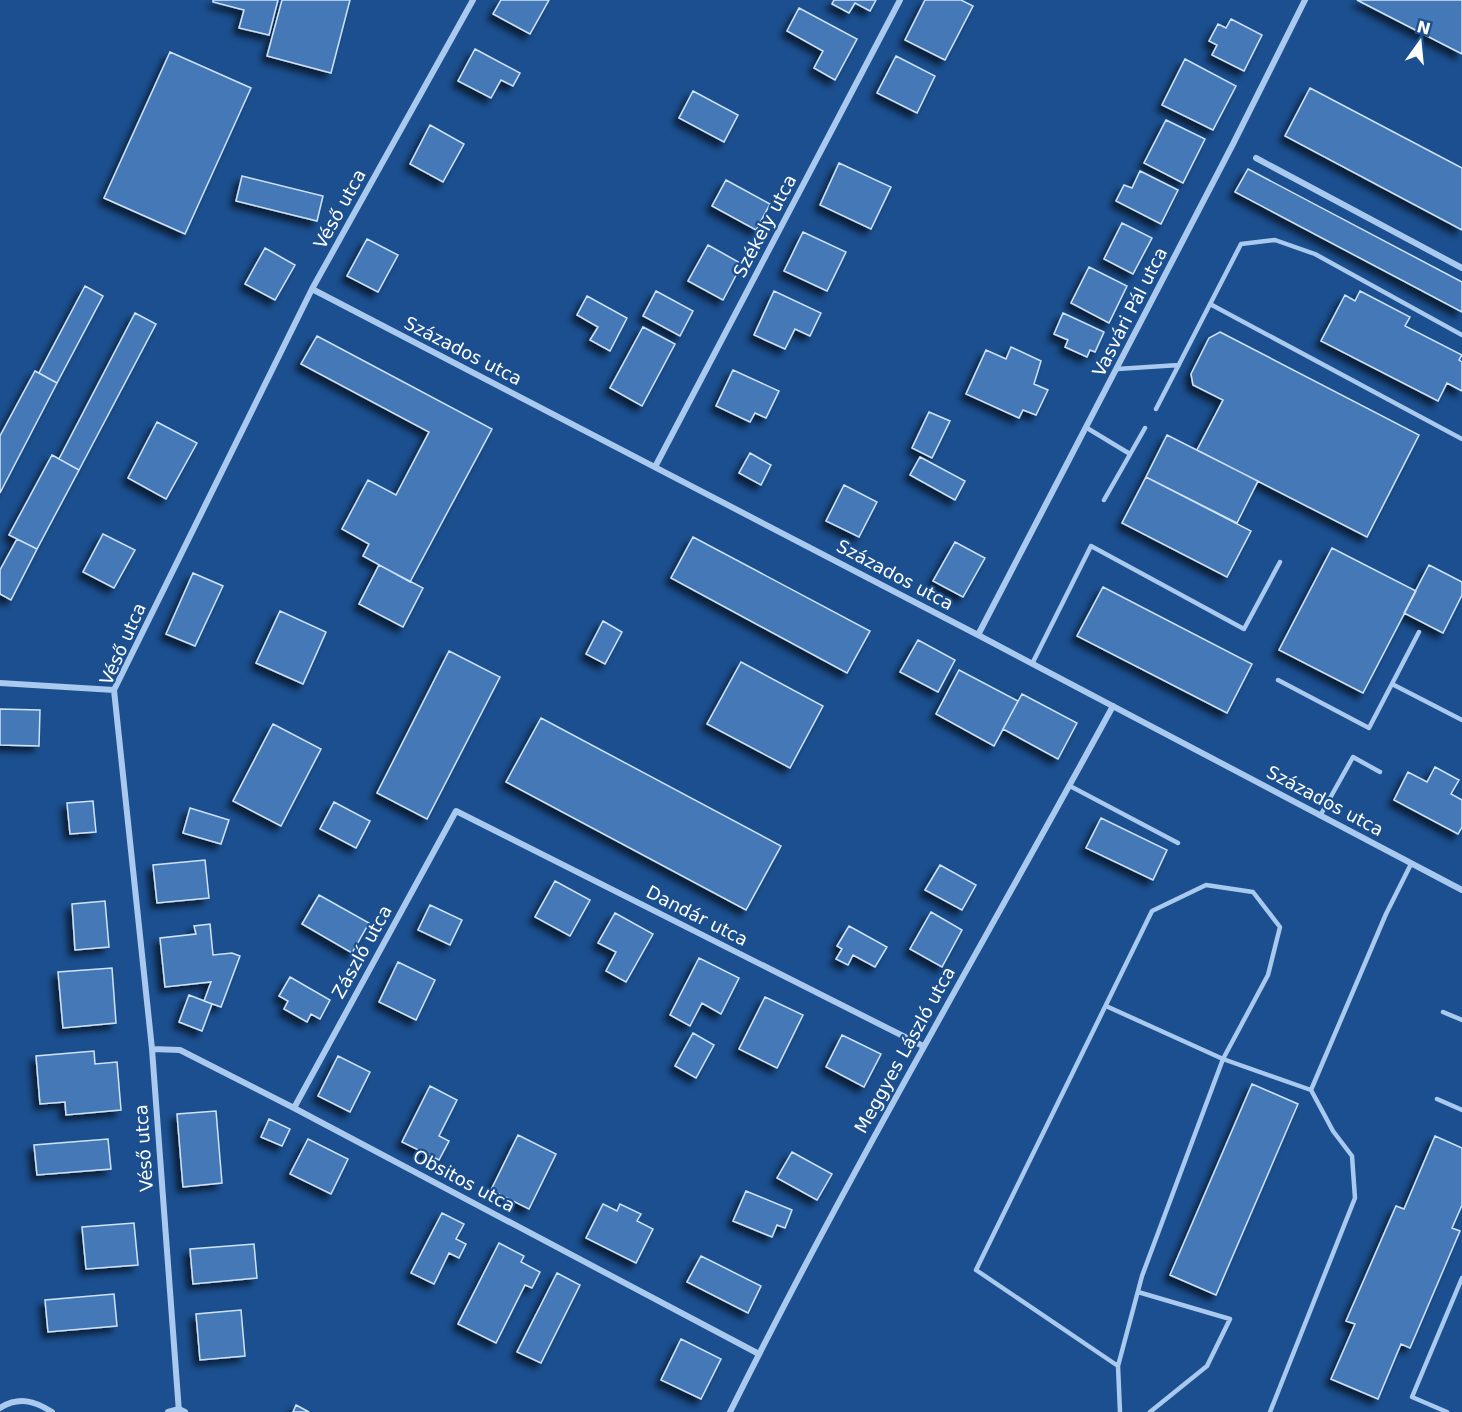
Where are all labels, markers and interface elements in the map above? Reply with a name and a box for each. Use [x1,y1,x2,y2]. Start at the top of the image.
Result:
north arrow [1390,12,1450,72]
text: N [1415,17,1433,39]
street label: Véső utca [309,165,370,252]
street label: Székely utca [729,171,800,281]
street label: Vasvári Pál utca [1088,244,1171,380]
street label: Százados utca [401,312,526,389]
street label: Százados utca [833,535,957,614]
street label: Véső utca [95,600,150,688]
street label: Százados utca [1263,761,1387,840]
street label: Dandár utca [643,881,752,950]
street label: Zászló utca [327,901,396,1002]
street label: Meggyes László utca [850,963,959,1137]
street label: Véső utca [130,1104,157,1192]
street label: Obsitos utca [410,1145,519,1216]

